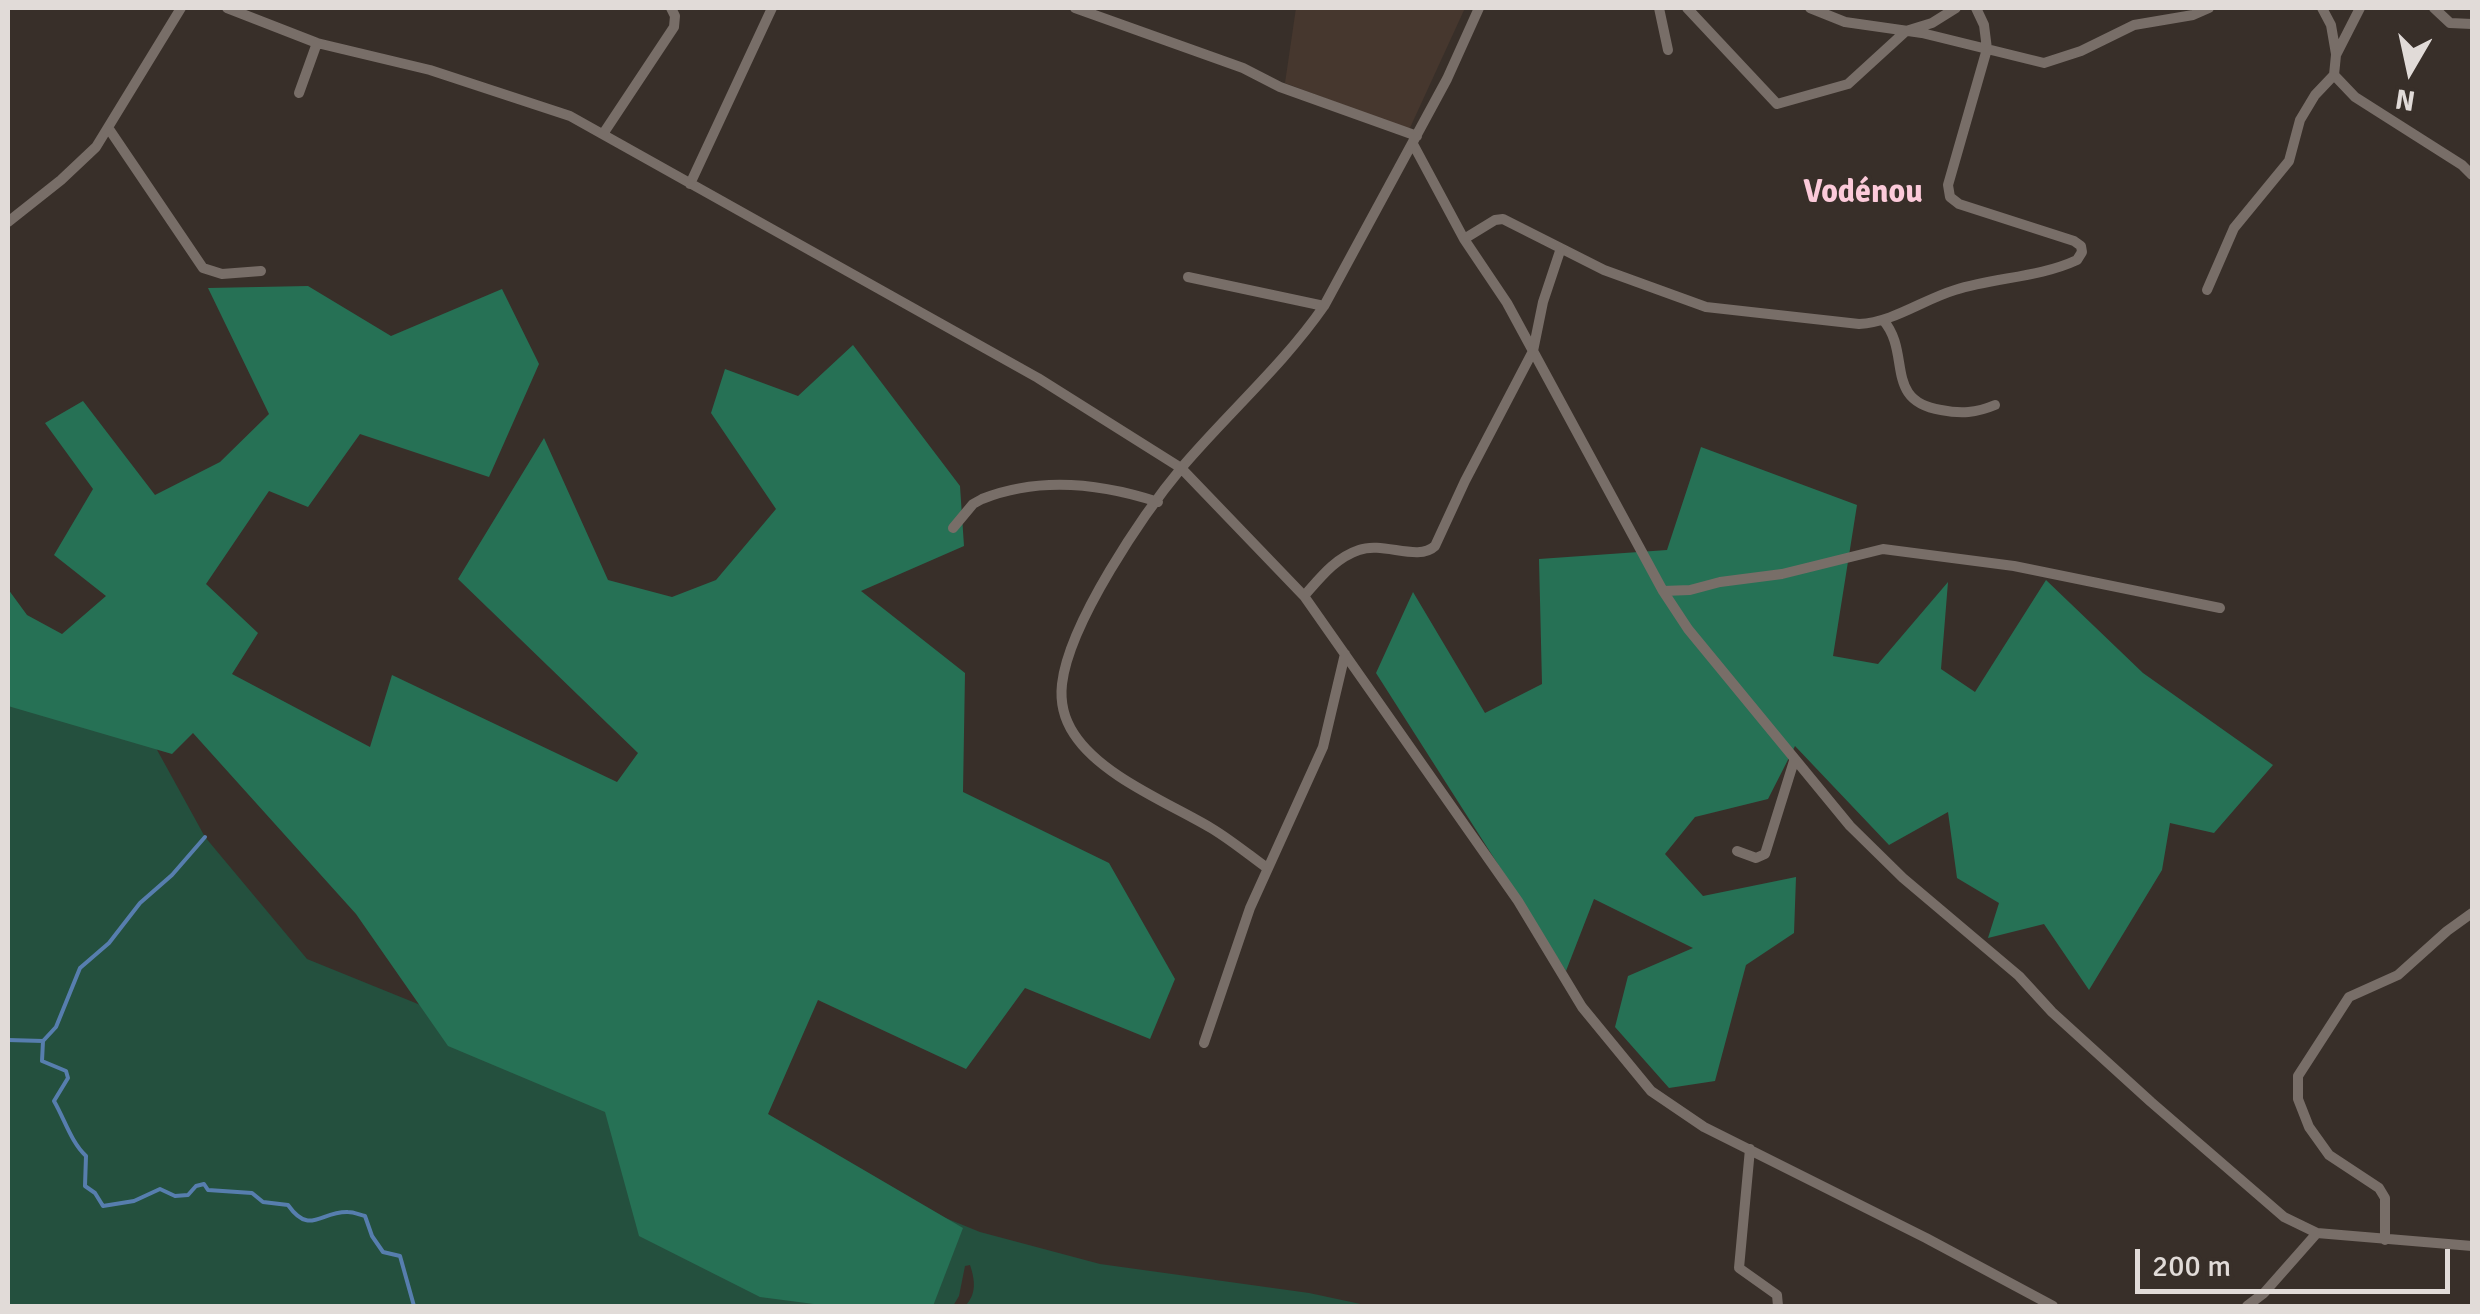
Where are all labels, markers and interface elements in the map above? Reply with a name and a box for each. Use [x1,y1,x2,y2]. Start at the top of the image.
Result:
north arrow [2360,20,2460,120]
text: N [2393,81,2418,118]
district label: Vodénou [1803,175,1923,213]
scale bar [2140,1229,2455,1291]
text: 200 m [2152,1248,2231,1285]

